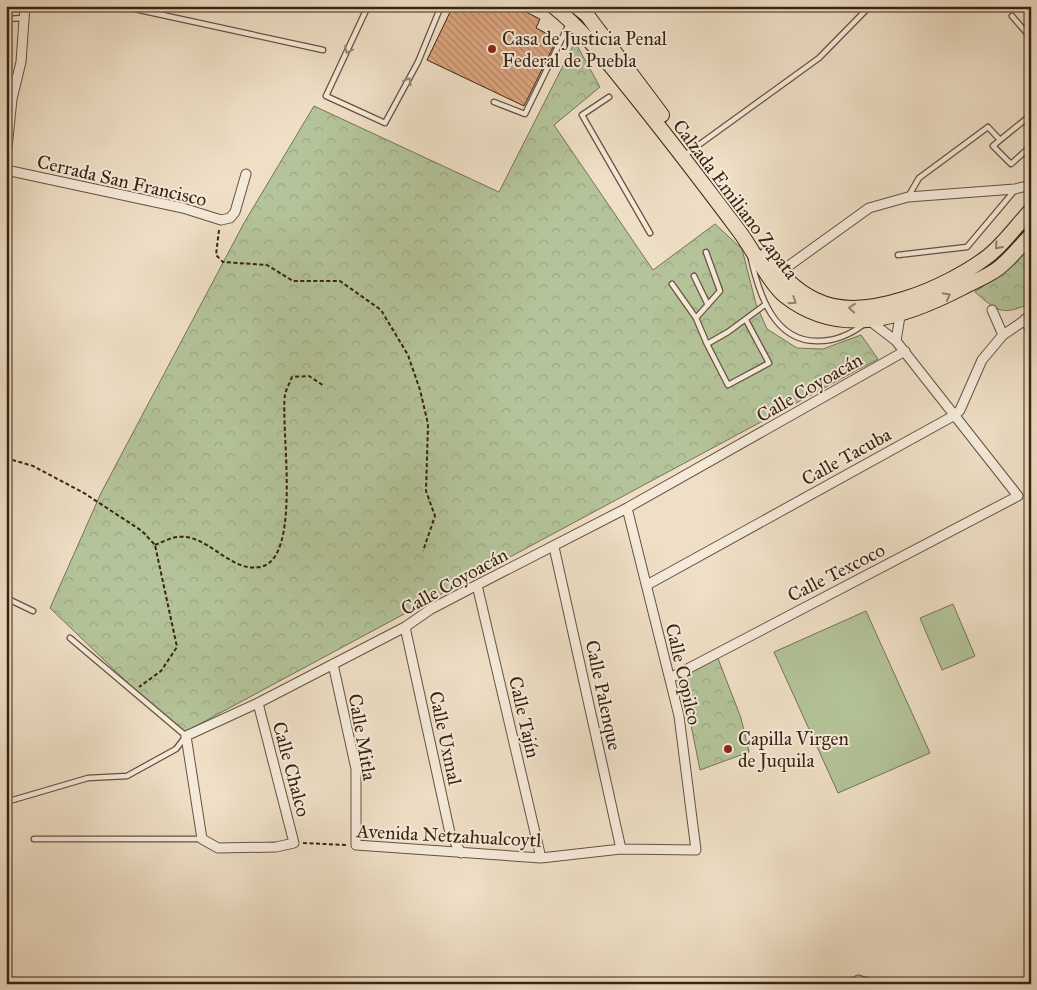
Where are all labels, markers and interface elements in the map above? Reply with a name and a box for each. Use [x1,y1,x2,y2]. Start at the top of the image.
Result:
place label: Casa de Justicia Penal Federal de Puebla [502,27,668,72]
marker: Casa de Justicia Penal Federal de Puebla [486,43,498,55]
one-way arrow [344,45,354,54]
one-way arrow [401,77,411,86]
street label: Calzada Emiliano Zapata [668,115,804,284]
street label: Cerrada San Francisco [35,150,209,211]
one-way arrow [995,240,1004,249]
one-way arrow [942,292,951,302]
one-way arrow [787,295,797,304]
one-way arrow [848,302,856,313]
street label: Calle Coyoacán [752,348,866,427]
street label: Calle Tacuba [798,422,896,490]
street label: Calle Texcoco [784,538,889,607]
street label: Calle Coyoacán [397,543,512,620]
street label: Calle Copilco [661,621,706,727]
street label: Calle Palenque [580,638,626,753]
street label: Calle Tajín [504,674,545,760]
street label: Calle Uxmal [424,689,467,788]
street label: Calle Mitla [344,692,382,783]
street label: Calle Chalco [268,719,315,819]
place label: Capilla Virgen de Juquila [738,727,849,773]
marker: Capilla Virgen de Juquila [722,743,734,755]
street label: Avenida Netzahualcoytl [355,819,543,852]

